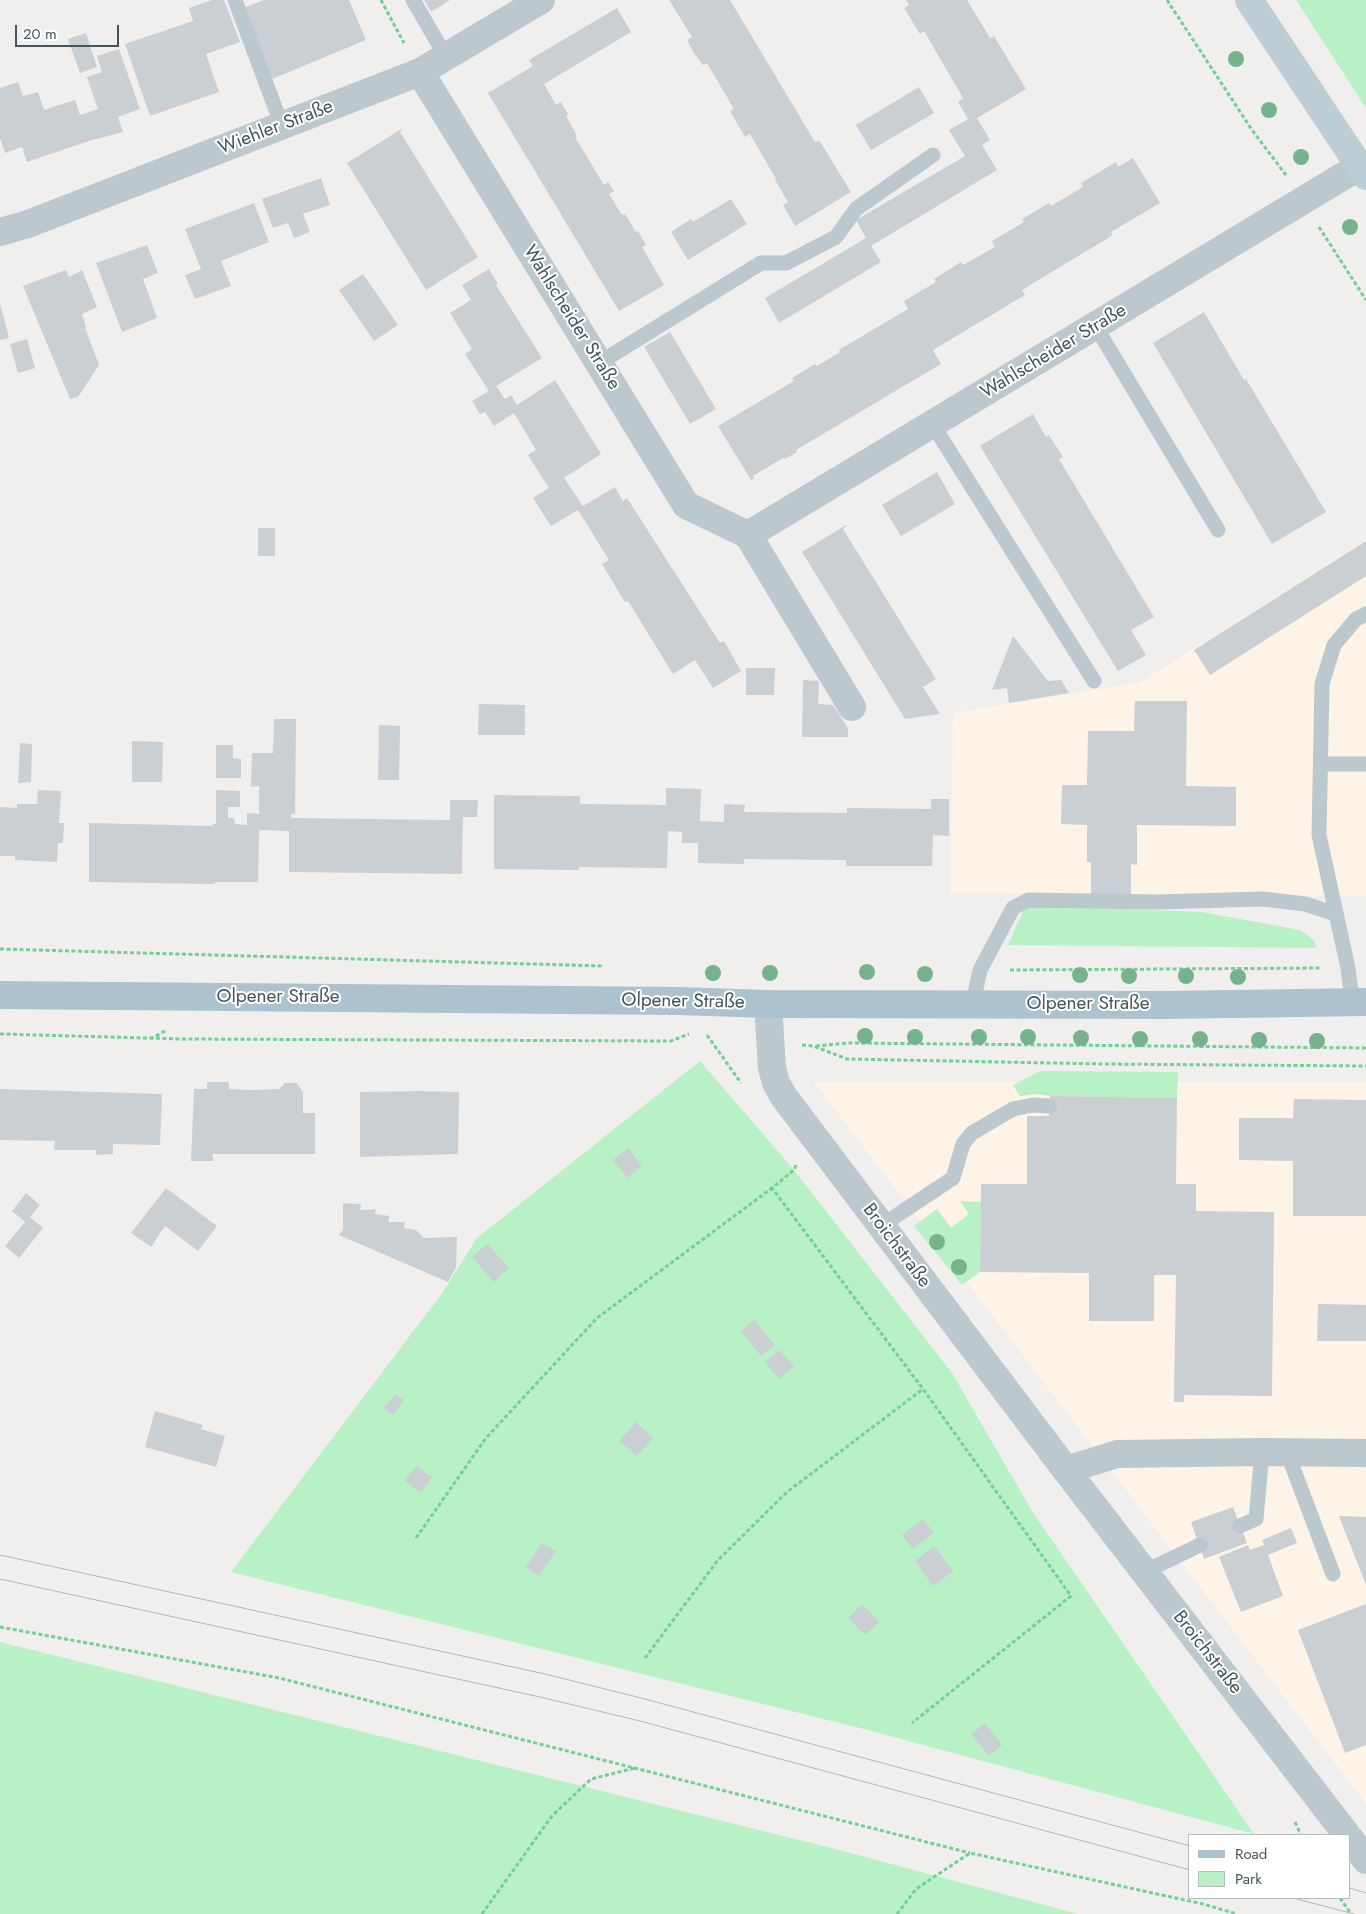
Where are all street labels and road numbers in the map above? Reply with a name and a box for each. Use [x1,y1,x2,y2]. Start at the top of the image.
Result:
street label: Wiehler Straße [215,96,337,160]
street label: Wahlscheider Straße [517,242,625,394]
street label: Wahlscheider Straße [977,300,1131,404]
street label: Olpener Straße [216,986,340,1008]
street label: Olpener Straße [621,990,745,1014]
street label: Olpener Straße [1026,993,1150,1015]
street label: Broichstraße [857,1199,935,1293]
street label: Broichstraße [1167,1607,1247,1699]

